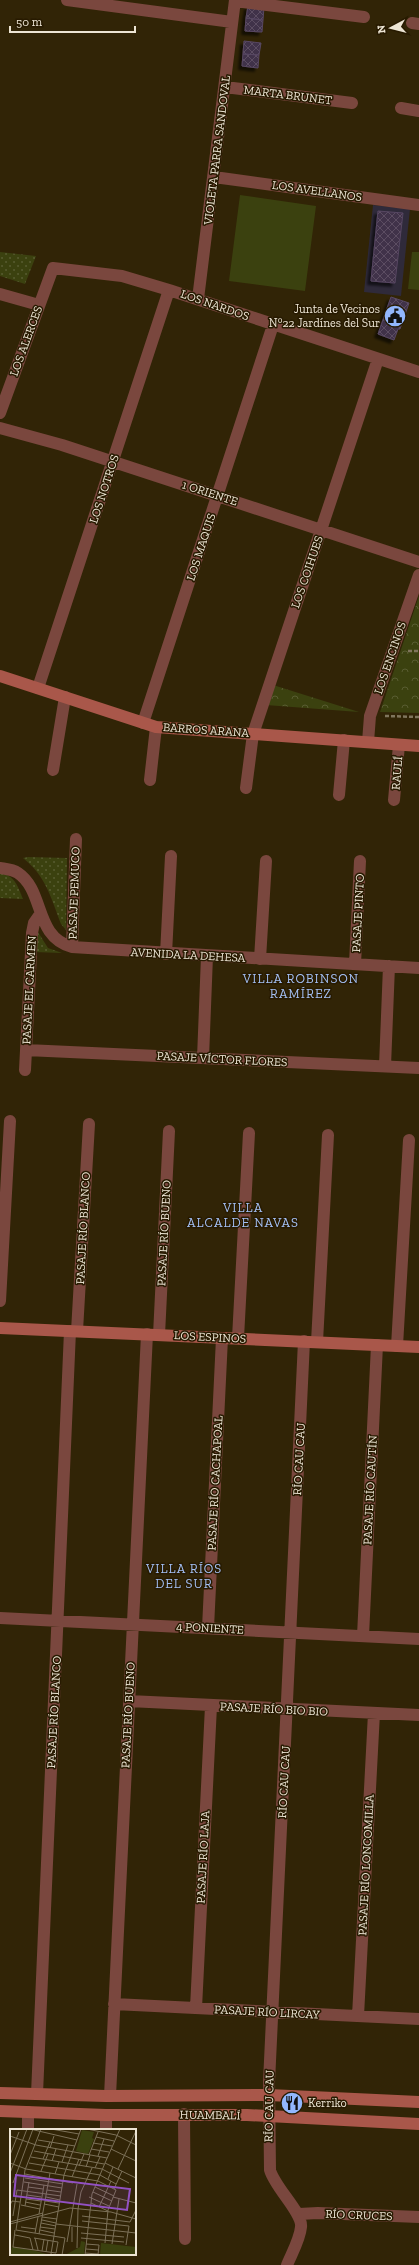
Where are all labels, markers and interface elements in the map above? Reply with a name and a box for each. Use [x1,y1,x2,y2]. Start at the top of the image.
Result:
scale bar [10,8,135,34]
north arrow [371,8,411,48]
text: 50 m [16,15,43,29]
text: N [375,24,389,34]
street label: VIOLETA PARRA SANDOVAL [201,74,233,227]
street label: MARTA BRUNET [243,83,334,107]
street label: LOS AVELLANOS [271,178,363,204]
street label: LOS NARDOS [179,287,251,323]
place label: Junta de Vecinos N°22 Jardínes del Sur [269,302,380,330]
public building icon: Junta de Vecinos N°22 Jardínes del Sur [382,303,408,329]
street label: LOS ALERCES [7,304,45,378]
street label: LOS NOTROS [86,453,122,525]
street label: 1 ORIENTE [180,477,240,509]
street label: LOS MAQUIS [184,512,218,582]
street label: LOS COIHUES [288,534,326,610]
street label: LOS ENCINOS [371,620,409,696]
street label: BARROS ARANA [162,720,250,740]
street label: RAULÍ [388,755,405,790]
street label: PASAJE PEMUCO [65,846,83,940]
street label: PASAJE PINTO [349,873,367,953]
street label: PASAJE EL CARMEN [19,935,39,1045]
street label: AVENIDA LA DEHESA [130,945,246,965]
district label: VILLA ROBINSON RAMÍREZ [242,971,359,1001]
street label: PASAJE VÍCTOR FLORES [156,1048,288,1069]
street label: PASAJE RÍO BLANCO [72,1171,93,1285]
street label: PASAJE RÍO BUENO [153,1179,174,1286]
district label: VILLA ALCALDE NAVAS [187,1200,299,1230]
street label: LOS ESPINOS [173,1328,247,1346]
street label: PASAJE RÍO CACHAPOAL [203,1415,226,1551]
street label: RÍO CAU CAU [289,1422,308,1496]
street label: PASAJE RÍO CAUTÍN [359,1435,380,1545]
district label: VILLA RÍOS DEL SUR [145,1561,222,1591]
street label: 4 PONIENTE [176,1619,244,1637]
street label: PASAJE RÍO BLANCO [43,1655,64,1769]
street label: PASAJE RÍO BUENO [117,1661,138,1768]
street label: PASAJE RÍO BIO BIO [220,1698,329,1719]
street label: RÍO CAU CAU [274,1745,293,1819]
street label: PASAJE RÍO LONCOMILLA [354,1794,377,1936]
street label: PASAJE RÍO LAJA [193,1810,212,1904]
street label: PASAJE RÍO LIRCAY [214,2001,321,2022]
street label: RÍO CAU CAU [260,2069,277,2142]
restaurant icon: Kerriko [279,2090,305,2116]
place label: Kerriko [308,2096,347,2110]
street label: HUAMBALÍ [180,2106,241,2123]
inset map [10,2129,136,2255]
street label: RÍO CRUCES [325,2206,393,2223]

